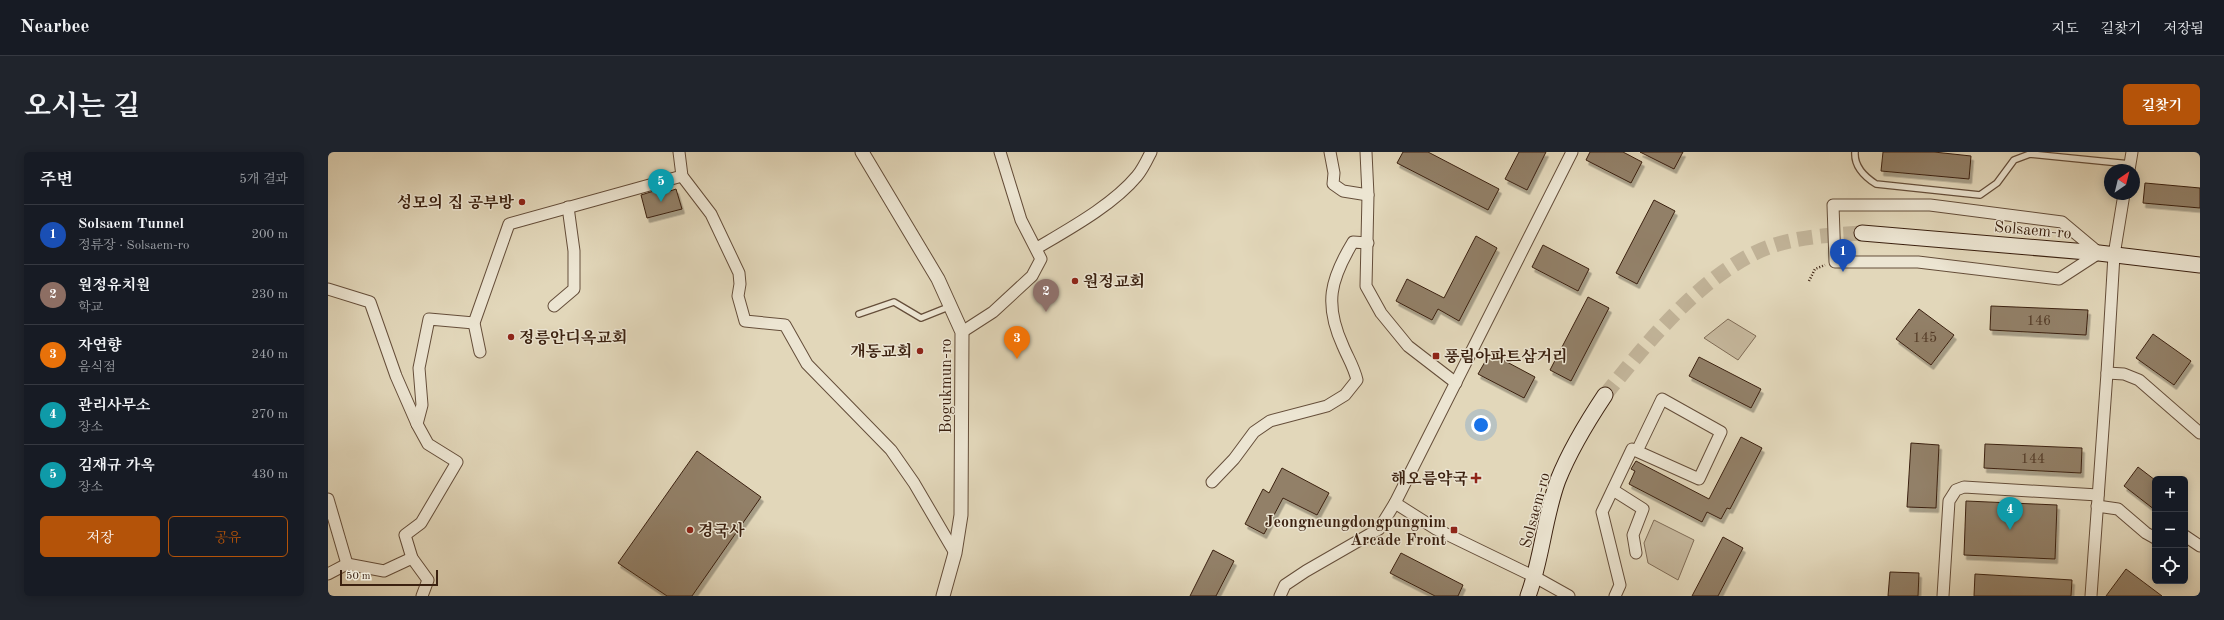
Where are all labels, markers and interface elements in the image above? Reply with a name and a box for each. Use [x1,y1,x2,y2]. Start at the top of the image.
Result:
text: Nearbee [20,18,89,37]
text: 지도 [2052,22,2079,36]
text: 길찾기 [2101,22,2141,36]
text: 저장됨 [2163,22,2204,36]
button: 길찾기 [2123,84,2200,125]
text: 오시는 길 [24,94,140,122]
north arrow [2104,164,2140,200]
pin: 5 [648,169,674,202]
text: 주변 [40,172,73,189]
text: 5개 결과 [239,173,288,186]
place label: 성모의 집 공부방 [397,193,515,212]
marker: 성모의 집 공부방 [517,197,527,207]
text: Solsaem Tunnel [78,217,184,232]
street label: Solsaem-ro [1994,220,2072,242]
text: 1 [49,228,57,241]
text: 200 m [251,228,288,241]
text: 정류장 · Solsaem-ro [78,239,190,252]
pin: 1 [1830,239,1856,272]
place label: 원정교회 [1083,272,1145,291]
marker: 원정교회 [1070,276,1080,286]
text: 원정유치원 [78,279,150,294]
pin: 2 [1033,279,1059,312]
text: 2 [49,288,57,301]
text: 230 m [251,288,288,301]
text: 학교 [78,301,103,314]
house number: 146 [2027,314,2051,328]
pin: 3 [1004,326,1030,359]
place label: 정릉안디옥교회 [519,328,627,347]
house number: 145 [1913,331,1937,345]
marker: 정릉안디옥교회 [506,332,516,342]
text: 자연향 [78,339,121,354]
street label: Bogukmun-ro [939,339,955,433]
place label: 개동교회 [850,342,912,361]
marker: 개동교회 [915,346,925,356]
place label: 풍림아파트삼거리 [1444,347,1568,366]
text: 3 [49,348,57,361]
text: 240 m [251,348,288,361]
marker: 풍림아파트삼거리 [1431,351,1441,361]
text: 음식점 [78,361,116,374]
text: 관리사무소 [78,399,150,414]
text: 4 [49,408,57,421]
text: 270 m [251,408,288,421]
your location [1471,415,1491,435]
text: 장소 [78,421,103,434]
house number: 144 [2021,452,2045,466]
text: 김재규 가옥 [78,459,155,474]
text: 5 [49,468,57,481]
text: 430 m [251,468,288,481]
place label: 해오름약국 [1391,469,1469,488]
street label: Solsaem-ro [1518,471,1554,550]
marker: 해오름약국 [1471,473,1481,483]
map controls [2152,476,2188,584]
button: + [2152,476,2188,512]
text: 장소 [78,481,103,494]
pin: 4 [1997,497,2023,530]
button: − [2152,512,2188,548]
place label: Jeongneungdongpungnim Arcade Front [1265,515,1446,549]
button: 저장 [40,516,160,557]
button: 공유 [168,516,288,557]
place label: 경국사 [698,521,745,540]
marker: 경국사 [685,525,695,535]
marker: Jeongneungdongpungnim Arcade Front [1449,525,1459,535]
button: locate [2152,548,2188,584]
scale bar [340,568,438,587]
text: 50 m [346,571,371,582]

